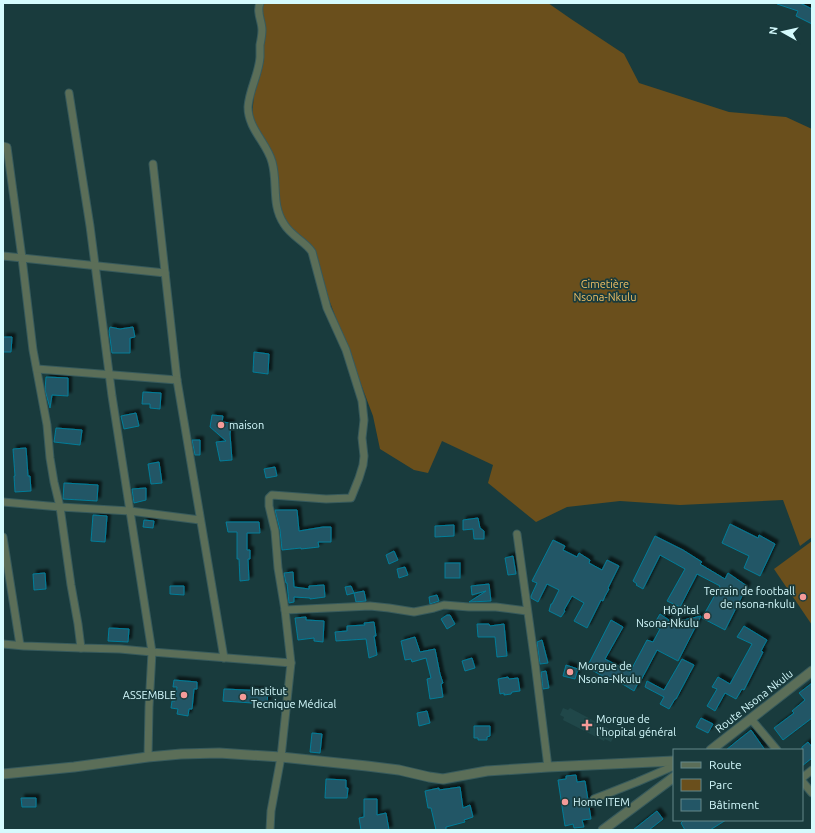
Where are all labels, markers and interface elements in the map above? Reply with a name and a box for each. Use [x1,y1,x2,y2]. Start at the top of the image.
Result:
north arrow [763,12,803,52]
text: N [767,26,780,36]
park label: Cimetière Nsona-Nkulu [573,278,637,303]
place label: maison [229,419,264,431]
marker: maison [216,420,226,430]
place label: Terrain de football de nsona-nkulu [704,585,795,610]
marker: Terrain de football de nsona-nkulu [798,592,808,602]
place label: Hôpital Nsona-Nkulu [636,604,699,629]
marker: Hôpital Nsona-Nkulu [702,611,712,621]
place label: Morgue de Nsona-Nkulu [578,660,641,685]
marker: Morgue de Nsona-Nkulu [565,667,575,677]
street label: Route Nsona Nkulu [713,667,795,735]
place label: Institut Tecnique Médical [251,685,337,710]
place label: ASSEMBLE [123,689,176,701]
marker: ASSEMBLE [179,690,189,700]
marker: Institut Tecnique Médical [238,692,248,702]
place label: Morgue de l'hopital général [596,713,676,738]
marker: Morgue de l'hopital général [581,719,593,731]
legend [673,749,803,821]
text: Route [709,758,742,771]
text: Parc [709,778,733,791]
place label: Home ITEM [573,796,630,808]
marker: Home ITEM [560,797,570,807]
text: Bâtiment [709,798,759,811]

